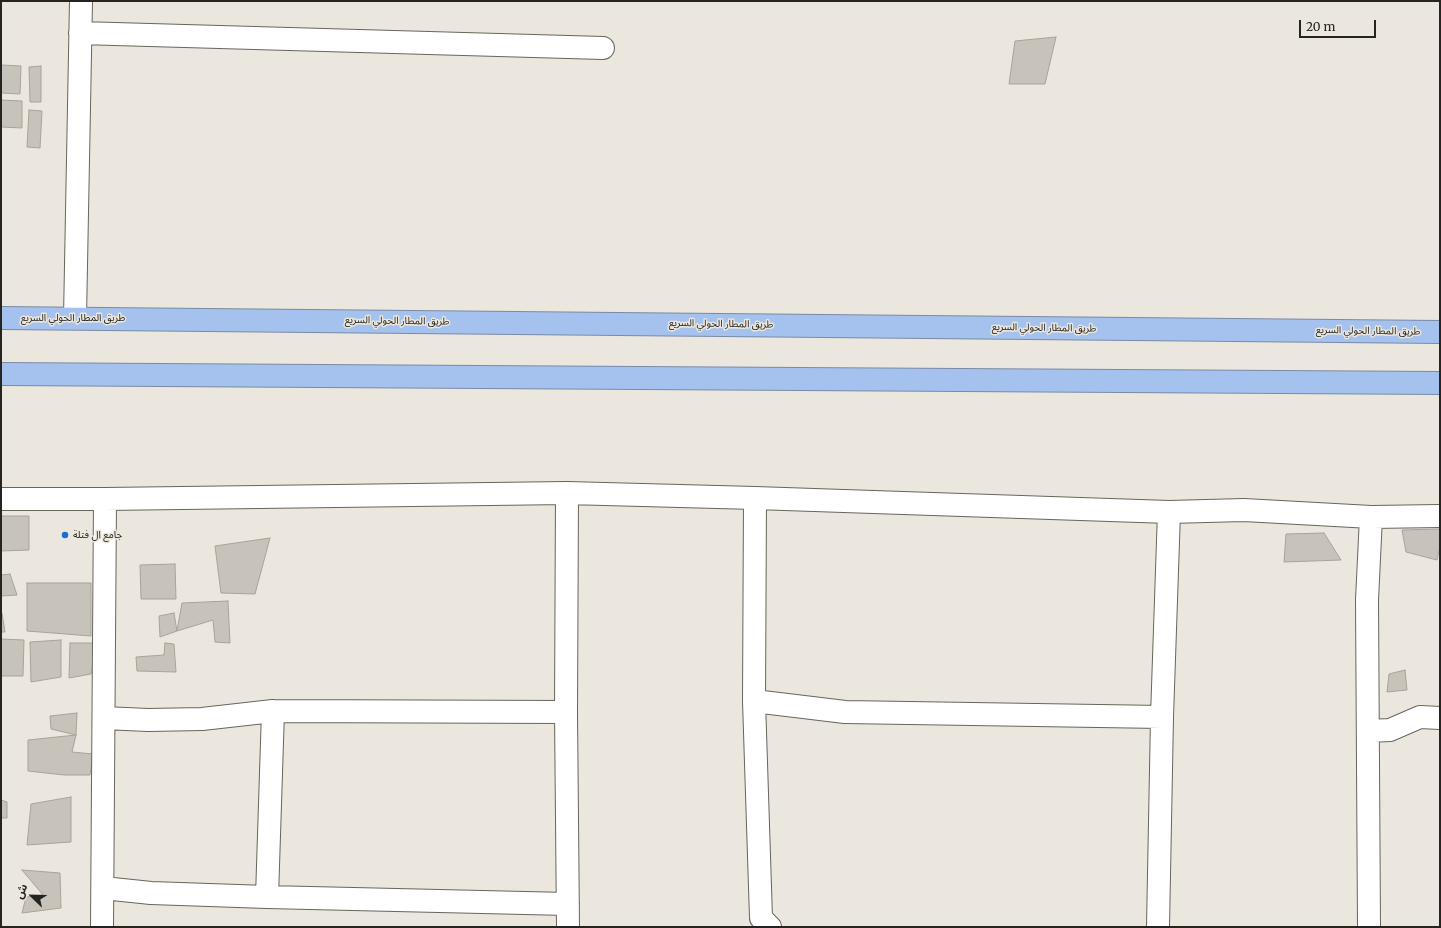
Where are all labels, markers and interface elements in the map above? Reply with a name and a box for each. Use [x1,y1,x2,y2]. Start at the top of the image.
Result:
scale bar [1301,12,1378,38]
text: 20 m [1306,19,1335,34]
street label: طريق المطار الحولي السريع [21,312,125,324]
street label: طريق المطار الحولي السريع [345,314,449,328]
street label: طريق المطار الحولي السريع [669,317,773,331]
street label: طريق المطار الحولي السريع [992,321,1096,335]
street label: طريق المطار الحولي السريع [1316,324,1420,338]
place label: جامع ال فتلة [73,529,122,541]
marker: جامع ال فتلة [60,530,70,540]
north arrow [12,876,52,916]
text: ش [12,882,30,901]

